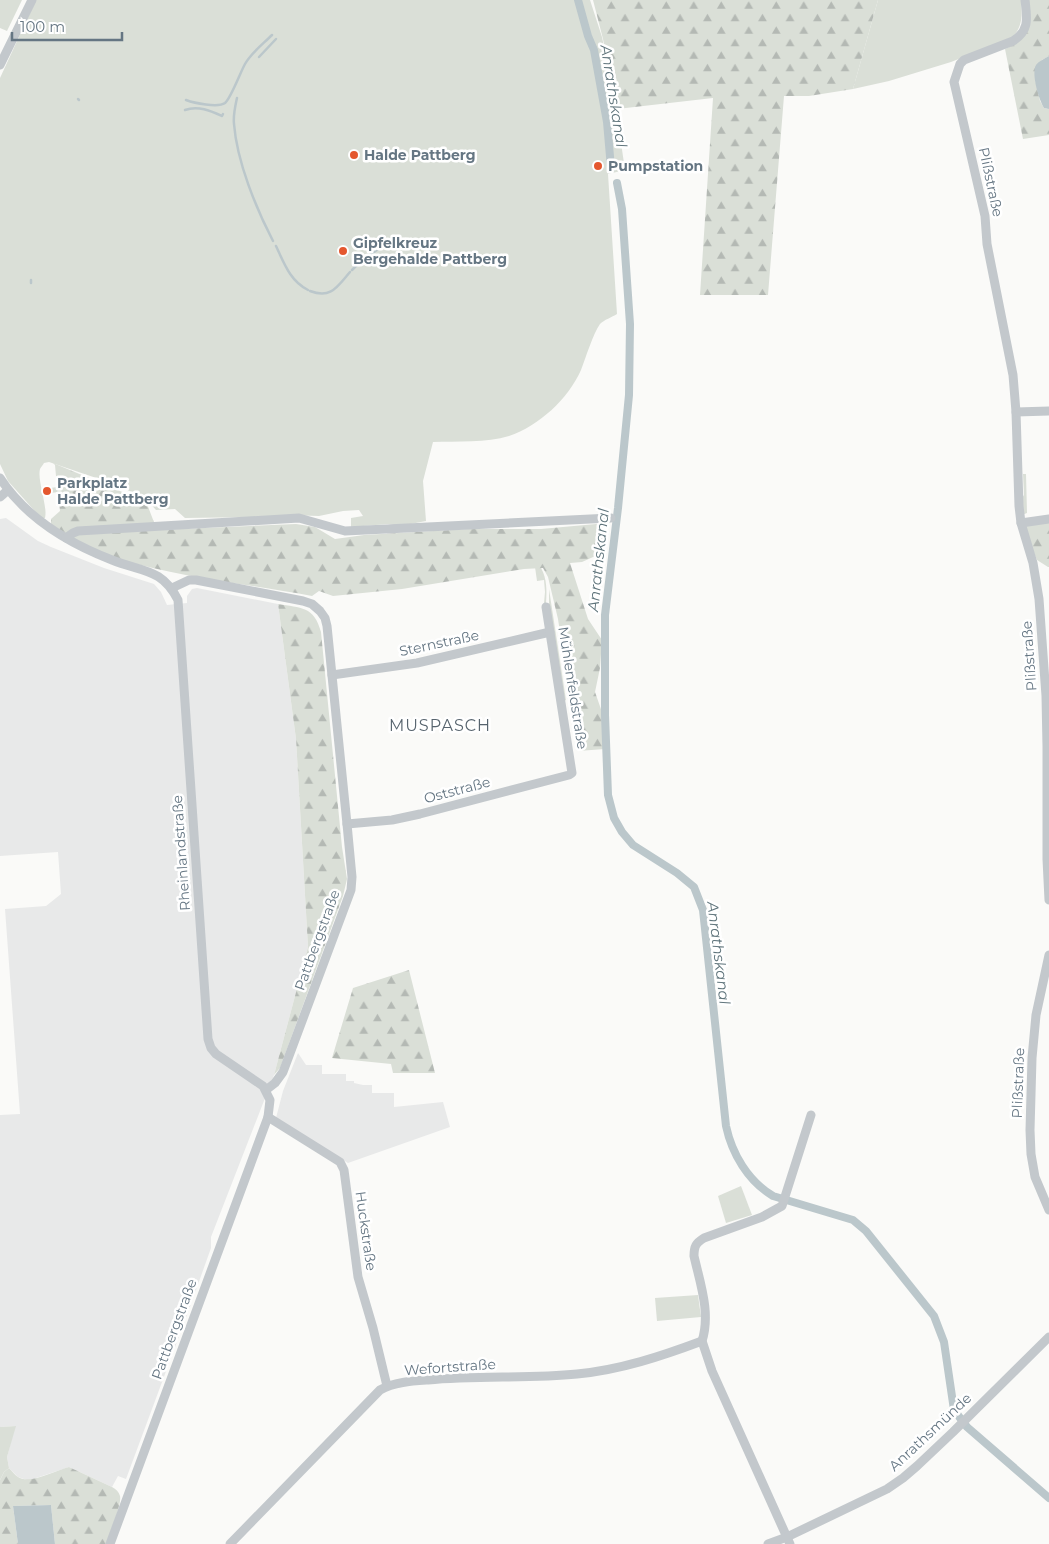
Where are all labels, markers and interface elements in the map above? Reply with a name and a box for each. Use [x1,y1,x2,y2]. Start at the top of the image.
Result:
scale bar [12,10,122,42]
text: 100 m [20,17,65,36]
water label: Anrathskanal [596,42,631,149]
place label: Halde Pattberg [364,146,476,164]
street label: Plißstraße [975,146,1007,218]
marker: Halde Pattberg [348,149,360,161]
place label: Pumpstation [608,157,703,175]
marker: Pumpstation [592,160,604,172]
place label: Gipfelkreuz Bergehalde Pattberg [353,234,507,268]
marker: Gipfelkreuz Bergehalde Pattberg [337,245,349,257]
place label: Parkplatz Halde Pattberg [57,474,169,508]
marker: Parkplatz Halde Pattberg [41,485,53,497]
water label: Anrathskanal [583,508,613,613]
street label: Plißstraße [1018,620,1040,692]
street label: Mühlenfeldstraße [554,625,592,751]
street label: Sternstraße [397,626,481,660]
district label: MUSPASCH [389,716,491,735]
street label: Oststraße [422,773,492,807]
street label: Rheinlandstraße [168,795,194,911]
street label: Pattbergstraße [290,887,344,993]
water label: Anrathskanal [703,899,735,1006]
street label: Plißstraße [1008,1047,1028,1119]
street label: Huckstraße [351,1190,381,1272]
street label: Pattbergstraße [147,1276,201,1382]
street label: Wefortstraße [404,1355,496,1379]
street label: Anrathsmünde [885,1389,975,1475]

